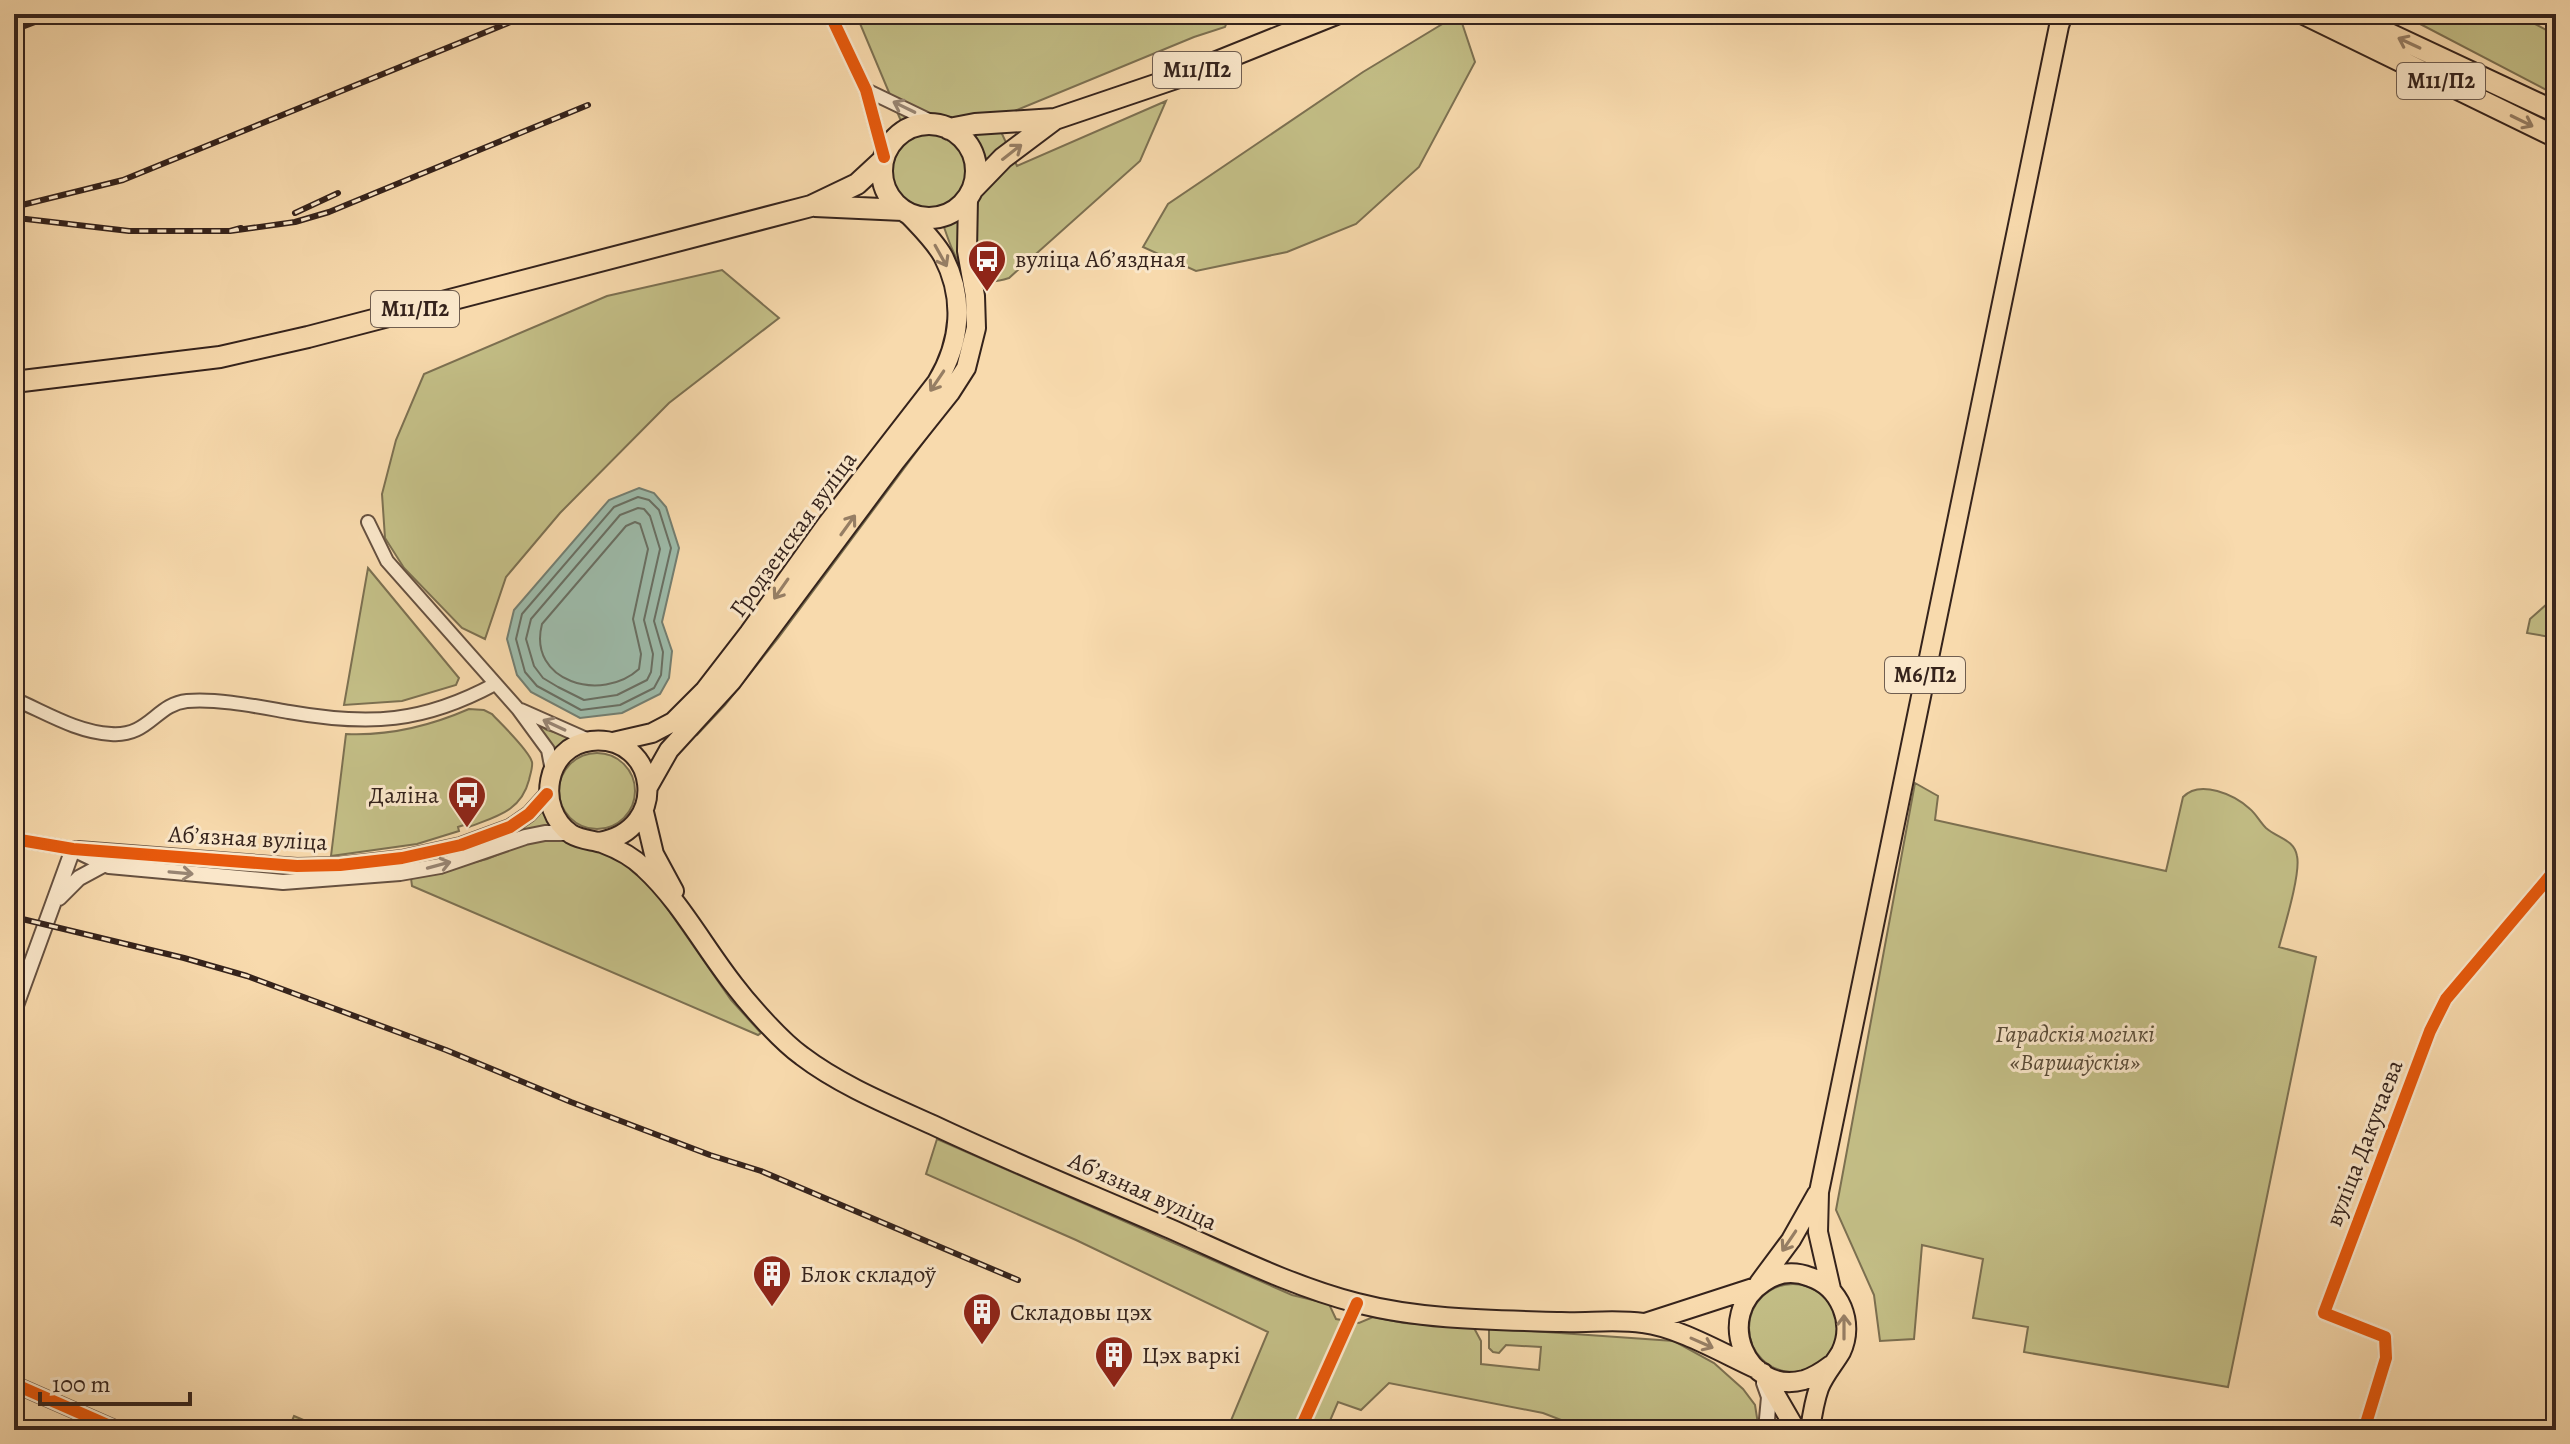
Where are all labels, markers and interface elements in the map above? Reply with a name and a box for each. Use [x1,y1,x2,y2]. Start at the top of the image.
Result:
one-way arrow [2398,35,2422,50]
road number: М11/П2 [1153,52,1241,88]
road number: М11/П2 [2397,63,2485,99]
one-way arrow [893,98,917,114]
one-way arrow [2509,114,2533,129]
one-way arrow [1001,143,1022,161]
bus stop icon: вуліца Абʼяздная [966,238,1008,293]
place label: вуліца Абʼяздная [1015,243,1186,275]
one-way arrow [934,244,950,267]
road number: М11/П2 [371,291,459,327]
one-way arrow [929,370,945,392]
street label: Гродзенская вуліца [722,445,864,623]
one-way arrow [840,515,856,537]
one-way arrow [773,578,789,600]
road number: М6/П2 [1885,657,1965,693]
one-way arrow [542,717,566,732]
bus stop icon: Даліна [446,774,488,829]
place label: Даліна [369,779,439,811]
street label: Абʼязная вуліца [167,818,328,858]
one-way arrow [426,857,452,872]
one-way arrow [167,865,194,880]
park label: Гарадскія могілкі «Варшаўскія» [1995,1018,2155,1078]
street label: вуліца Дакучаева [2318,1055,2410,1231]
street label: Абʼязная вуліца [1063,1144,1222,1238]
one-way arrow [1781,1229,1797,1251]
building icon: Блок складоў [751,1253,793,1308]
place label: Блок складоў [800,1258,936,1290]
building icon: Складовы цэх [961,1291,1003,1346]
place label: Складовы цэх [1010,1296,1152,1328]
one-way arrow [1836,1315,1852,1341]
building icon: Цэх варкі [1093,1334,1135,1389]
one-way arrow [1689,1337,1714,1352]
place label: Цэх варкі [1142,1339,1240,1371]
scale bar [40,1356,190,1406]
text: 100 m [52,1368,111,1400]

